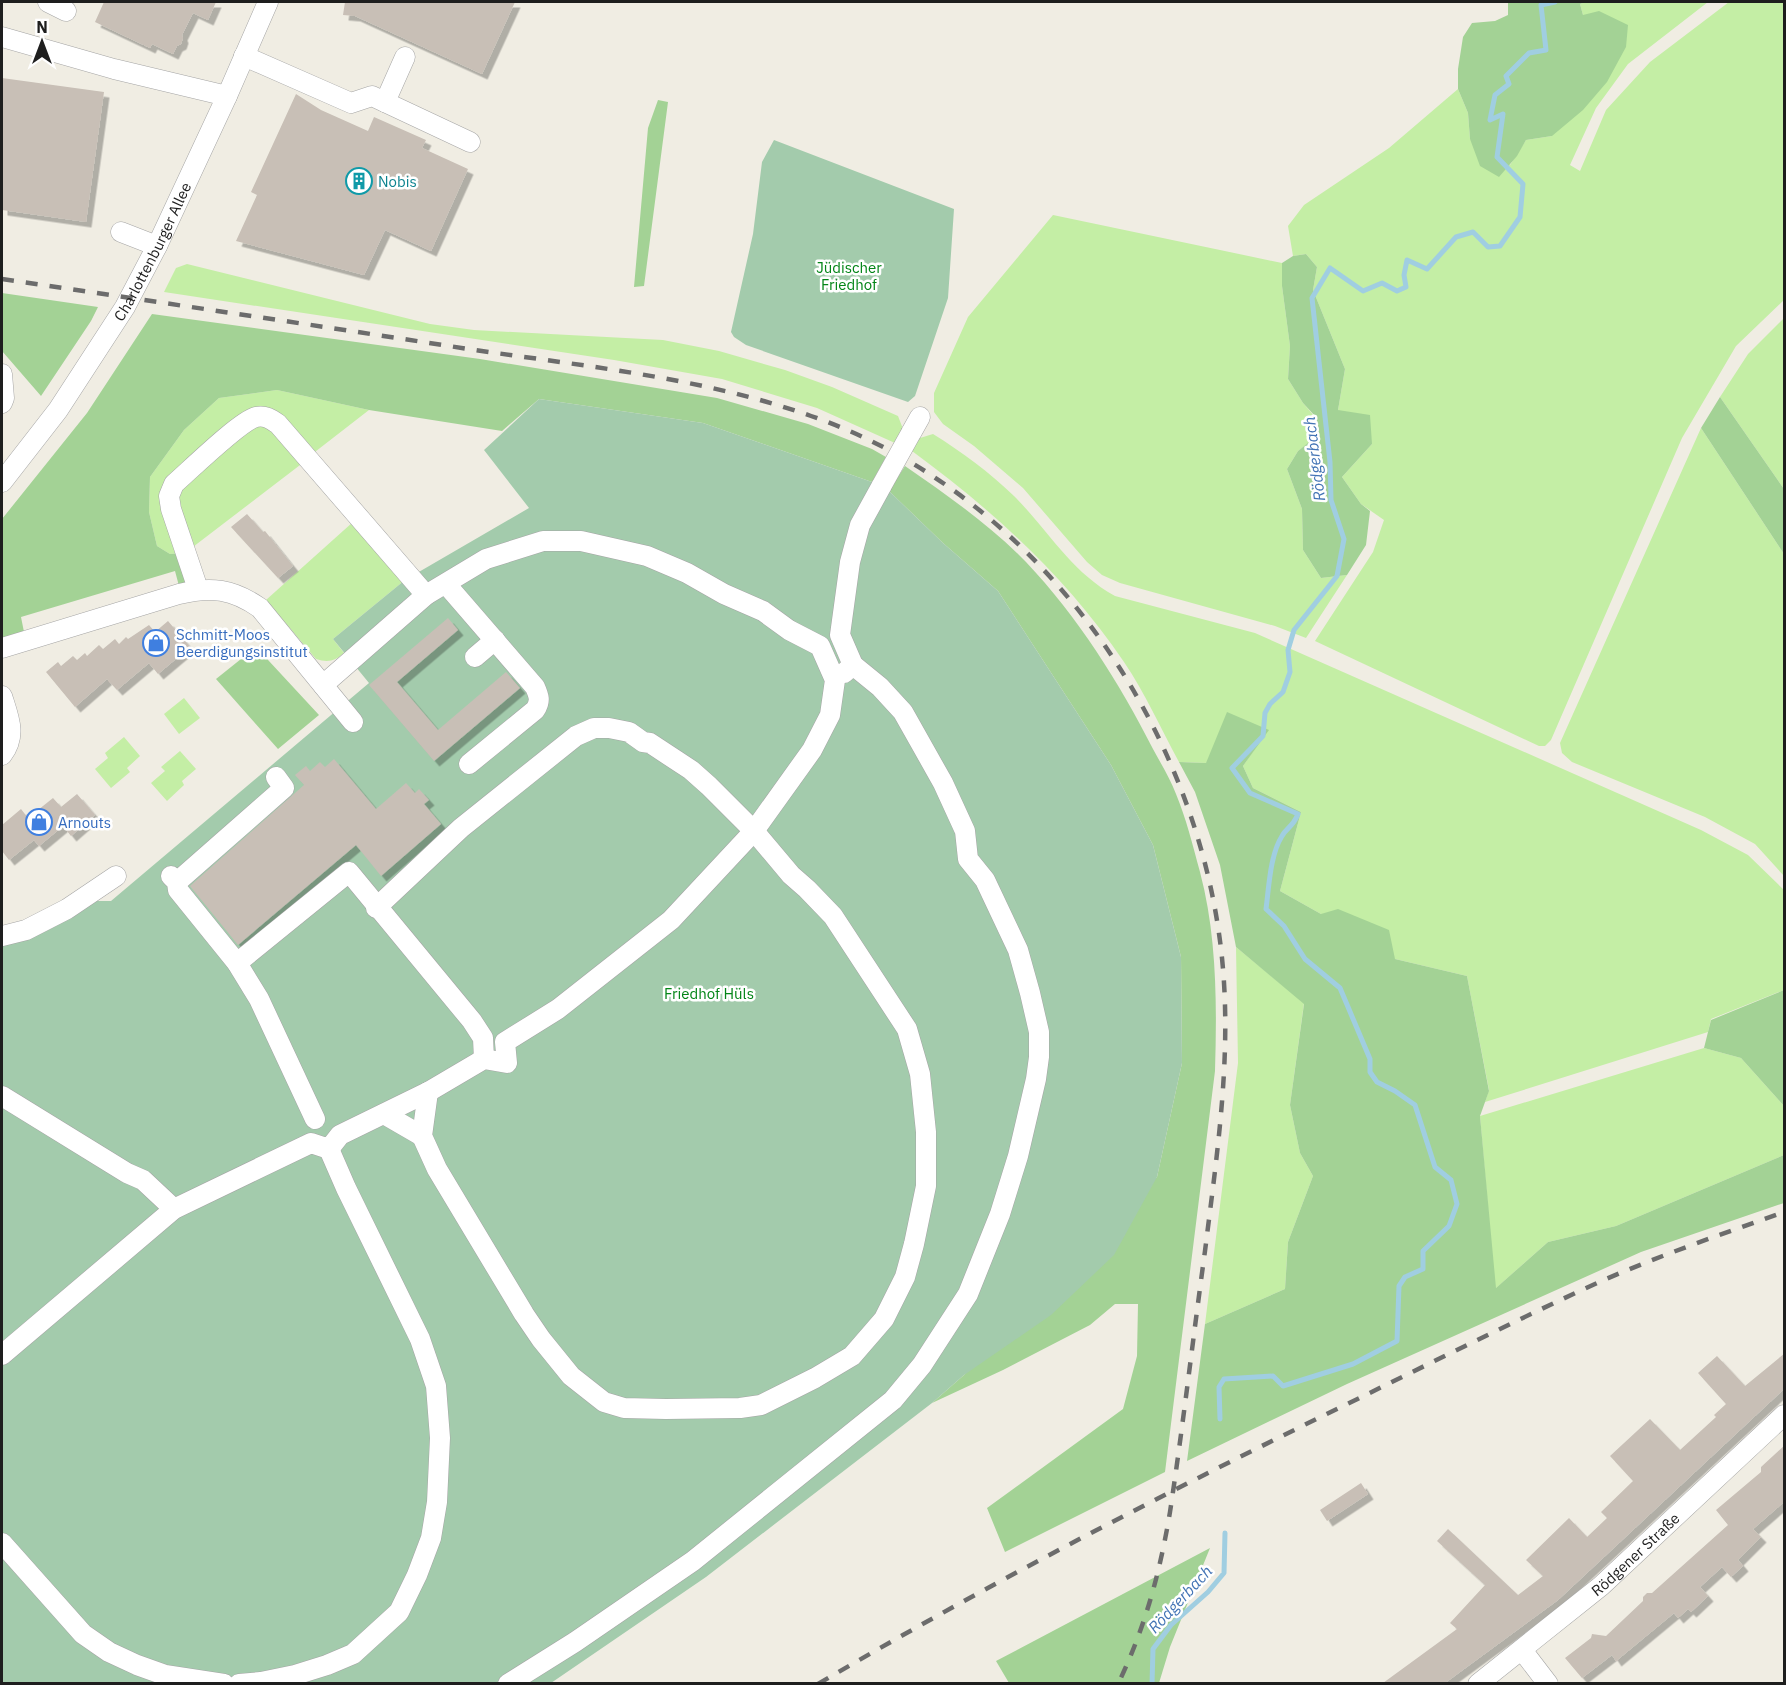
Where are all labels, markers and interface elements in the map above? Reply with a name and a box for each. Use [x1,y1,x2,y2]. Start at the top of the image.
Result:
north arrow [12,12,72,72]
text: N [36,17,48,37]
building icon: Nobis [344,166,374,196]
place label: Nobis [378,172,417,191]
street label: Charlottenburger Allee [109,179,195,324]
park label: Jüdischer Friedhof [816,258,882,294]
water label: Rödgerbach [1299,416,1329,502]
place label: Schmitt-Moos Beerdigungsinstitut [176,625,308,661]
shop icon: Schmitt-Moos Beerdigungsinstitut [141,628,171,658]
shop icon: Arnouts [24,807,54,837]
place label: Arnouts [58,813,111,832]
park label: Friedhof Hüls [664,984,754,1003]
street label: Rödgener Straße [1587,1508,1683,1600]
water label: Rödgerbach [1144,1561,1216,1637]

